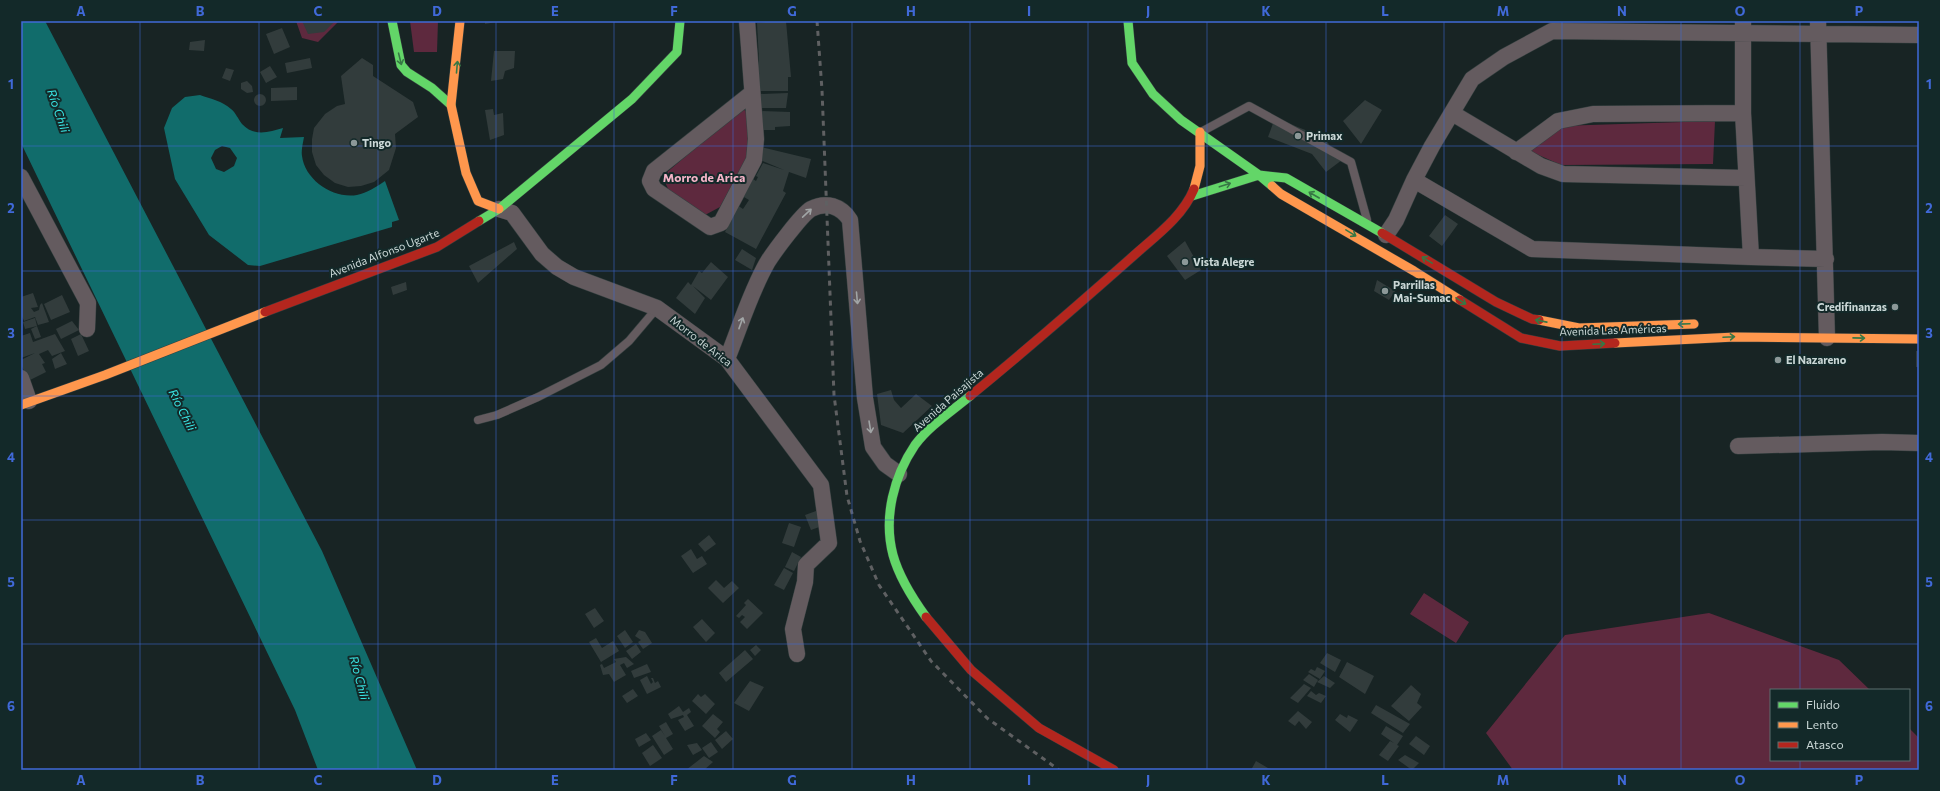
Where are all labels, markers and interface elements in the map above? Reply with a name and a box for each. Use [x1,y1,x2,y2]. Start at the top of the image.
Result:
text: A [76,3,86,19]
text: B [196,3,205,19]
text: C [314,3,323,19]
text: D [432,3,442,19]
text: E [551,3,559,19]
text: F [670,3,678,19]
text: G [787,3,797,19]
text: H [906,3,916,19]
text: I [1027,3,1031,19]
text: J [1146,3,1150,19]
text: K [1261,3,1271,19]
text: L [1381,3,1389,19]
text: M [1497,3,1509,19]
text: N [1617,3,1627,19]
text: O [1735,3,1746,19]
text: P [1855,3,1864,19]
one-way arrow [397,52,405,65]
one-way arrow [453,60,460,73]
text: 1 [8,76,14,92]
text: 1 [1926,76,1932,92]
water label: Río Chili [45,87,73,135]
place label: Primax [1306,129,1343,142]
marker: Primax [1293,131,1303,141]
place label: Tingo [362,136,391,149]
marker: Tingo [349,138,359,148]
district label: Morro de Arica [663,170,745,184]
one-way arrow [1219,181,1232,188]
one-way arrow [1308,190,1320,198]
text: 2 [7,200,15,216]
text: 2 [1925,200,1933,216]
one-way arrow [802,208,812,218]
street label: Avenida Alfonso Ugarte [327,225,441,280]
one-way arrow [1345,230,1357,238]
place label: Vista Alegre [1193,255,1255,268]
one-way arrow [1421,255,1433,263]
marker: Vista Alegre [1180,257,1190,267]
place label: Parrillas Mai-Sumac [1393,278,1451,304]
marker: Parrillas Mai-Sumac [1380,286,1390,296]
one-way arrow [853,291,860,304]
one-way arrow [1456,297,1467,305]
place label: Credifinanzas [1817,300,1887,313]
marker: Credifinanzas [1890,302,1900,312]
street label: Morro de Arica [668,313,735,369]
one-way arrow [1535,316,1548,324]
one-way arrow [738,317,746,329]
street label: Avenida Las Américas [1559,321,1667,338]
one-way arrow [1678,321,1691,328]
text: 3 [7,325,15,341]
text: 3 [1925,325,1933,341]
one-way arrow [1722,333,1735,341]
one-way arrow [1852,334,1865,342]
one-way arrow [1592,341,1605,348]
place label: El Nazareno [1786,353,1847,366]
marker: El Nazareno [1773,355,1783,365]
street label: Avenida Paisajista [910,366,985,434]
water label: Río Chili [166,386,200,434]
one-way arrow [866,421,874,434]
text: 4 [7,449,15,465]
text: 4 [1925,449,1933,465]
text: 5 [7,574,15,590]
text: 5 [1925,574,1933,590]
water label: Río Chili [347,654,373,702]
legend [1770,689,1910,761]
text: Fluido [1806,697,1840,711]
text: 6 [7,698,15,714]
text: 6 [1925,698,1933,714]
text: Lento [1806,717,1838,731]
text: Atasco [1806,737,1844,751]
text: A [76,772,86,788]
text: B [196,772,205,788]
text: C [314,772,323,788]
text: D [432,772,442,788]
text: E [551,772,559,788]
text: F [670,772,678,788]
text: G [787,772,797,788]
text: H [906,772,916,788]
text: I [1027,772,1031,788]
text: J [1146,772,1150,788]
text: K [1261,772,1271,788]
text: L [1381,772,1389,788]
text: M [1497,772,1509,788]
text: N [1617,772,1627,788]
text: O [1735,772,1746,788]
text: P [1855,772,1864,788]

